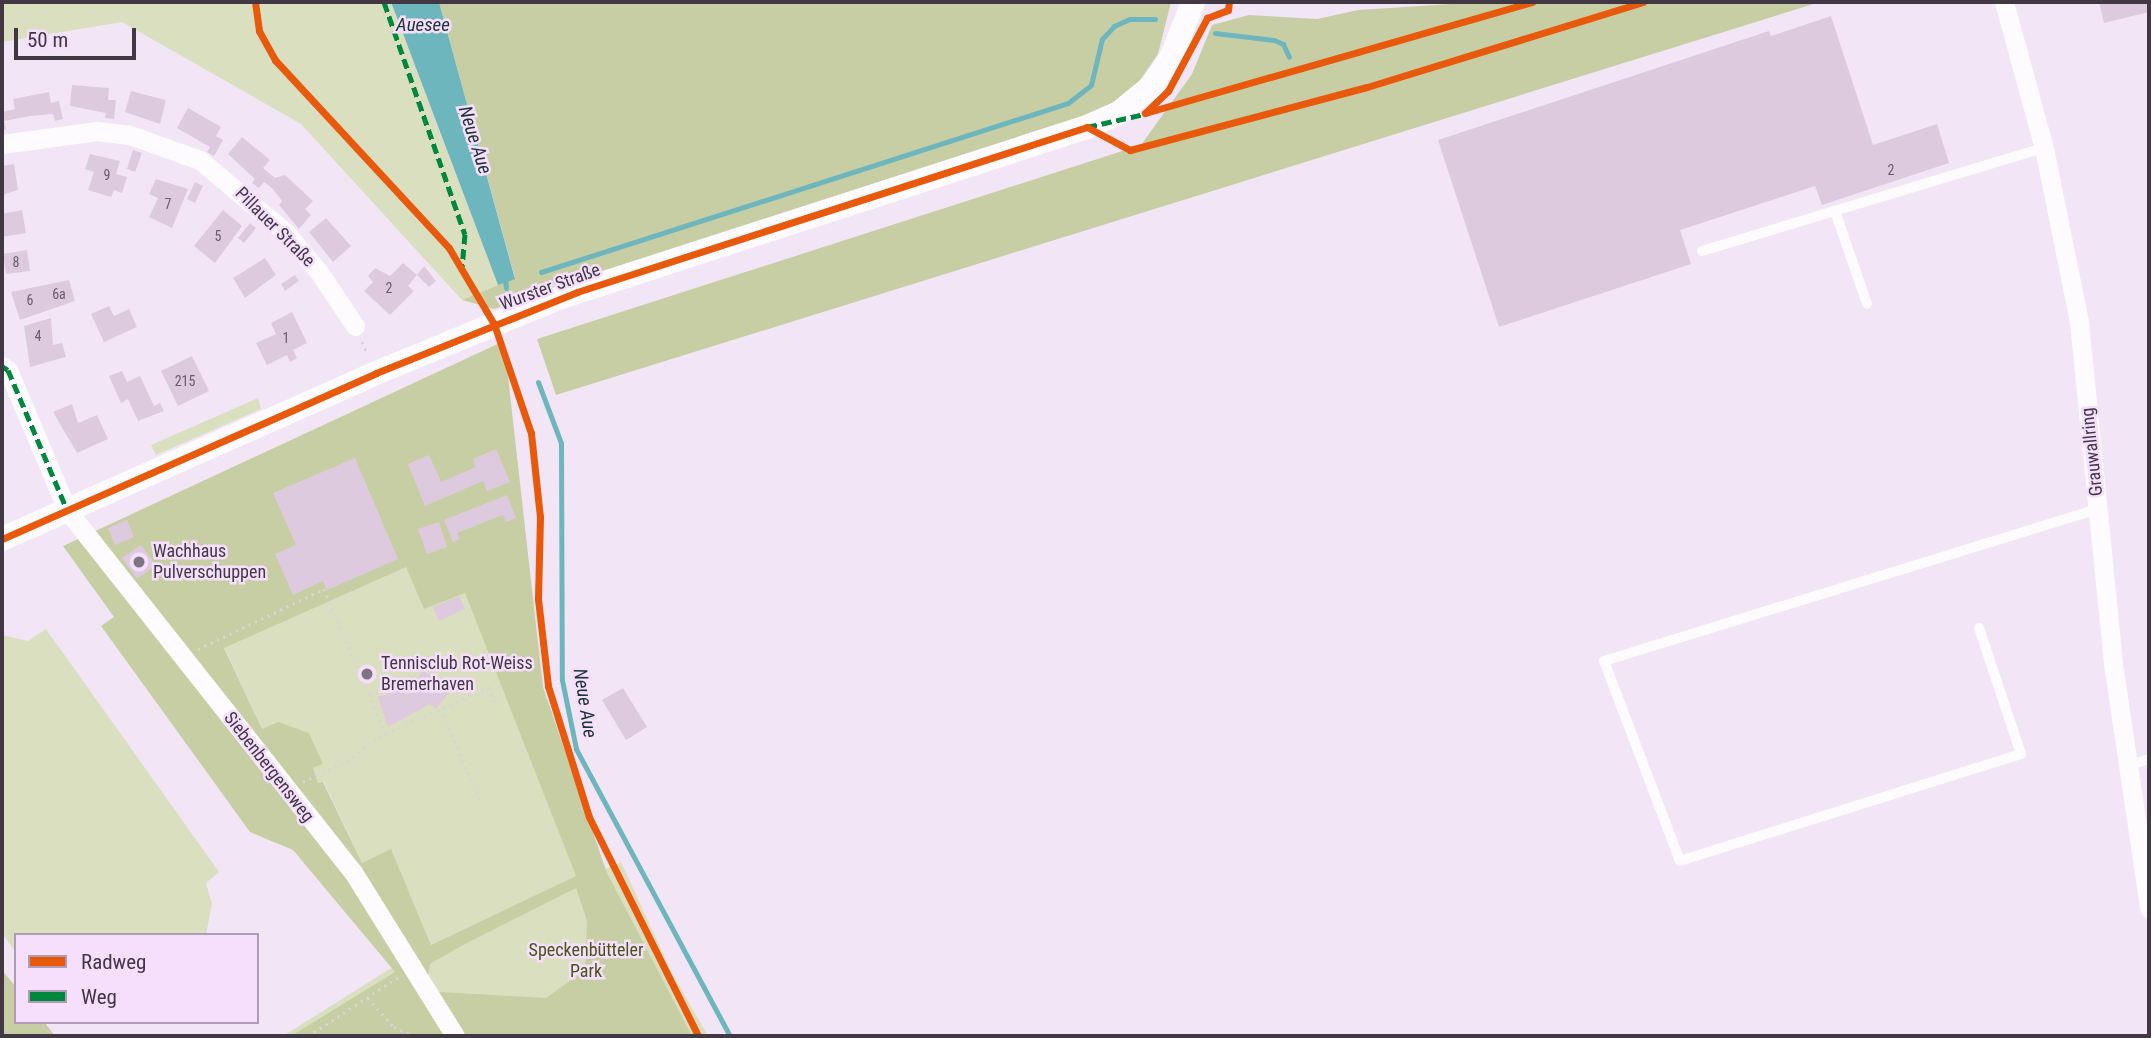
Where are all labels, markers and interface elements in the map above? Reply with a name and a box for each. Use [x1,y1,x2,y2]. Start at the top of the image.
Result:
scale bar [18,14,140,58]
water label: Auesee [396,14,450,36]
text: 50 m [27,28,68,52]
water label: Neue Aue [453,103,497,177]
house number: 2 [1888,162,1894,178]
house number: 9 [104,167,110,183]
street label: Pillauer Straße [231,183,319,271]
house number: 7 [165,196,171,212]
house number: 5 [215,228,221,244]
house number: 8 [13,254,19,270]
street label: Wurster Straße [497,259,603,315]
house number: 2 [386,280,392,296]
house number: 6a [52,286,66,302]
house number: 6 [27,292,33,308]
house number: 4 [35,328,41,344]
house number: 1 [283,330,289,346]
house number: 215 [175,373,195,389]
street label: Grauwallring [2077,407,2107,497]
place label: Wachhaus Pulverschuppen [153,541,266,584]
marker: Wachhaus Pulverschuppen [131,554,147,570]
place label: Tennisclub Rot-Weiss Bremerhaven [381,653,533,696]
marker: Tennisclub Rot-Weiss Bremerhaven [359,666,375,682]
water label: Neue Aue [568,667,602,739]
street label: Siebenbergensweg [219,708,319,826]
legend [14,933,259,1024]
park label: Speckenbütteler Park [529,940,643,982]
text: Radweg [81,950,146,974]
text: Weg [81,985,117,1009]

